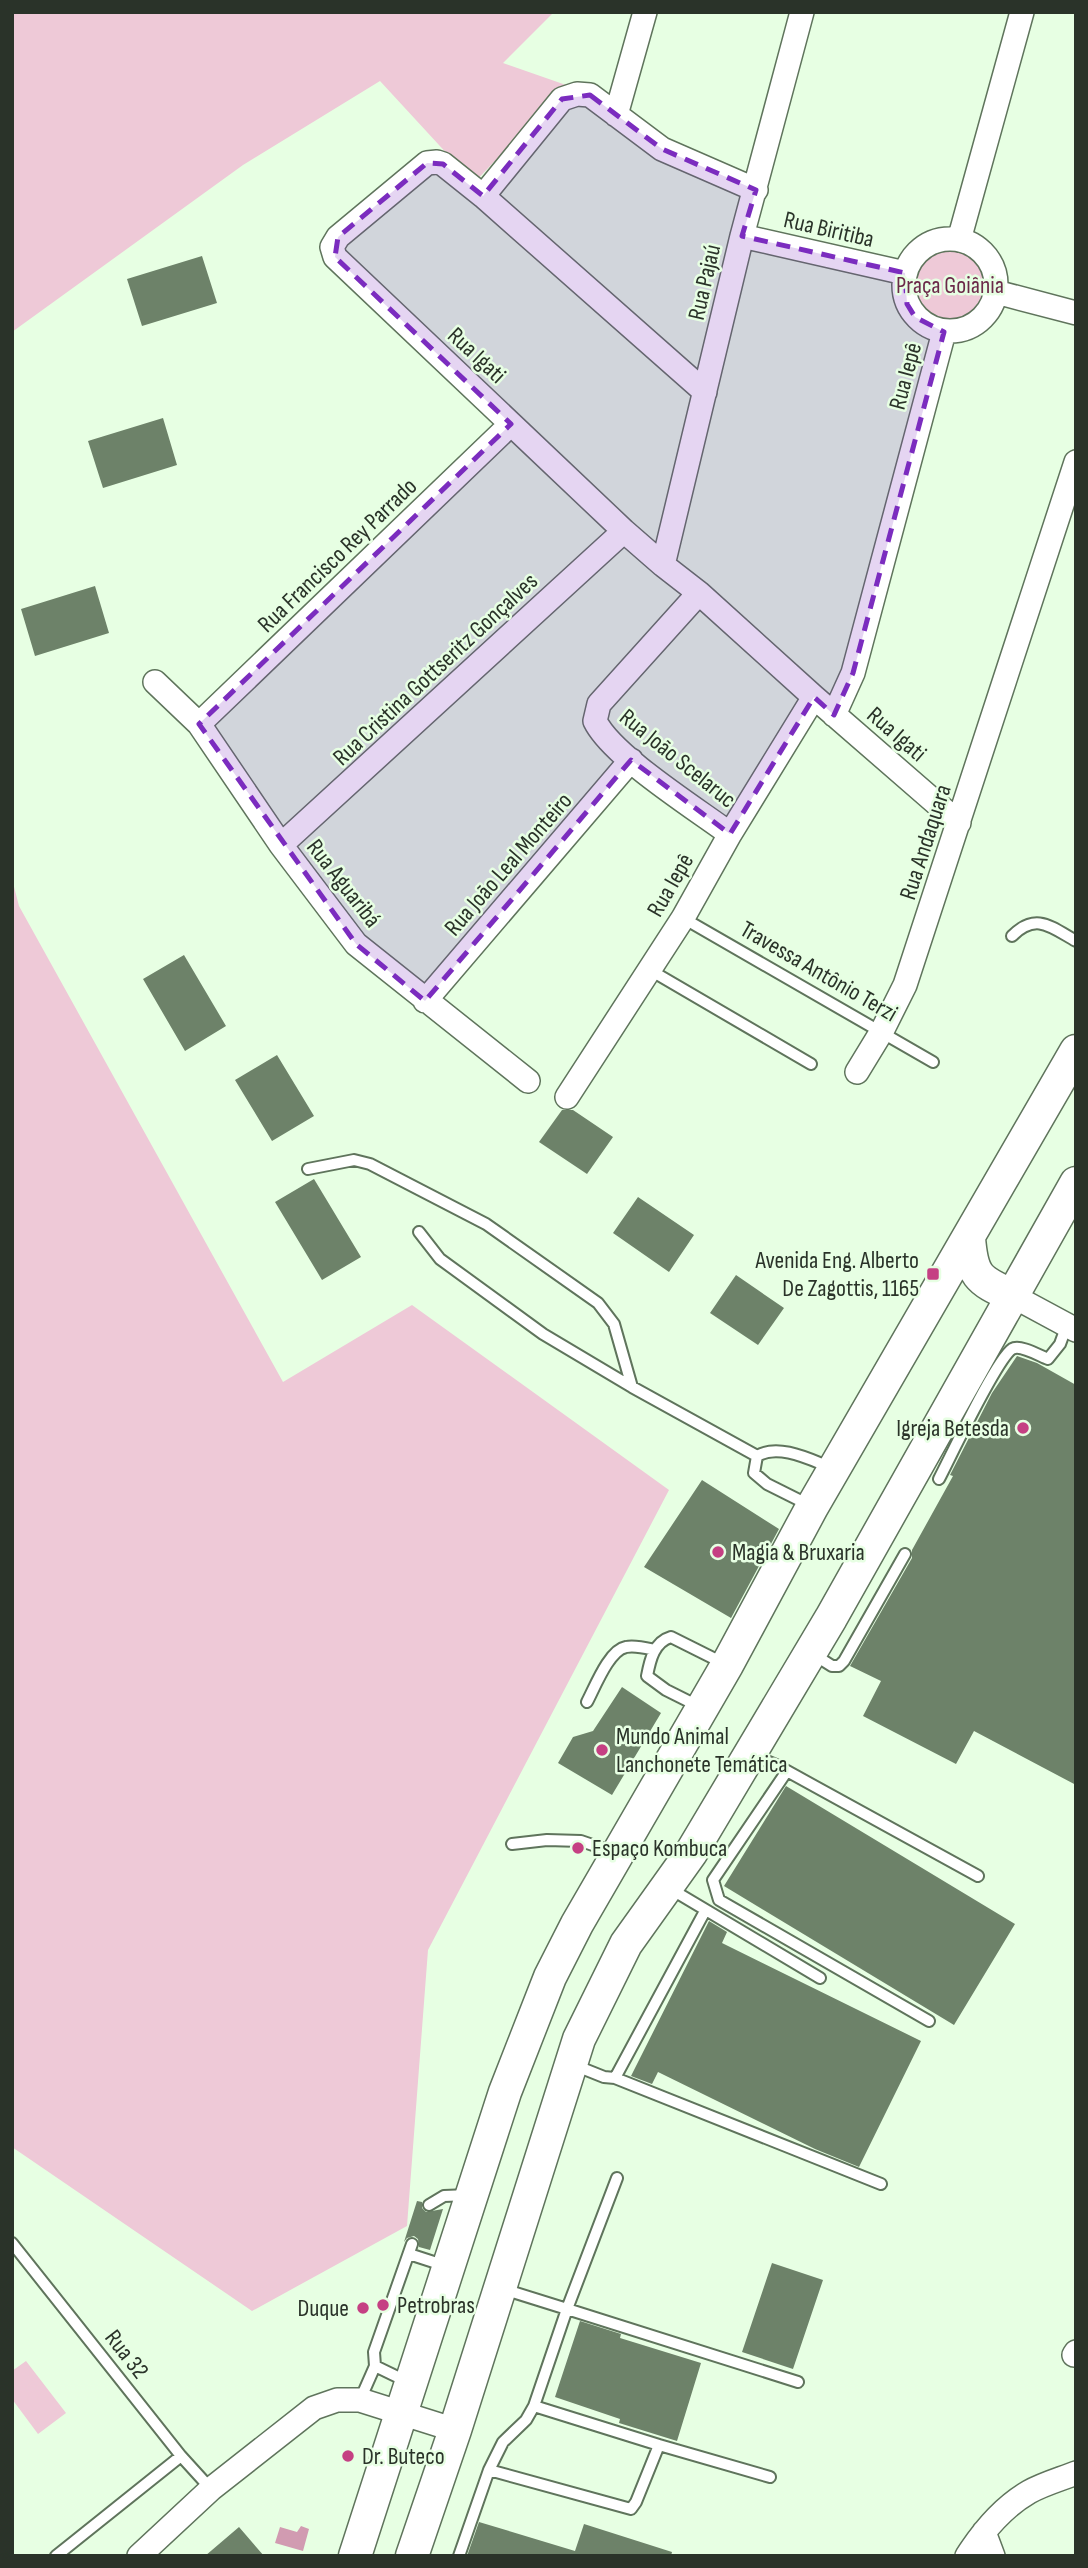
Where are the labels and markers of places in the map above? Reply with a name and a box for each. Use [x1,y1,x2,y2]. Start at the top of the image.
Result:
place label: Avenida Eng. Alberto De Zagottis, 1165 [754,1246,919,1303]
marker: Avenida Eng. Alberto De Zagottis, 1165 [925,1266,941,1282]
place label: Igreja Betesda [896,1414,1009,1443]
marker: Igreja Betesda [1015,1420,1031,1436]
place label: Magia & Bruxaria [732,1538,865,1567]
marker: Magia & Bruxaria [710,1544,726,1560]
place label: Mundo Animal Lanchonete Temática [616,1722,787,1779]
marker: Mundo Animal Lanchonete Temática [594,1742,610,1758]
place label: Espaço Kombuca [592,1834,727,1863]
marker: Espaço Kombuca [570,1840,586,1856]
place label: Petrobras [397,2291,475,2320]
place label: Duque [297,2294,349,2323]
marker: Petrobras [375,2297,391,2313]
marker: Duque [355,2300,371,2316]
place label: Dr. Buteco [362,2442,445,2471]
marker: Dr. Buteco [340,2448,356,2464]

